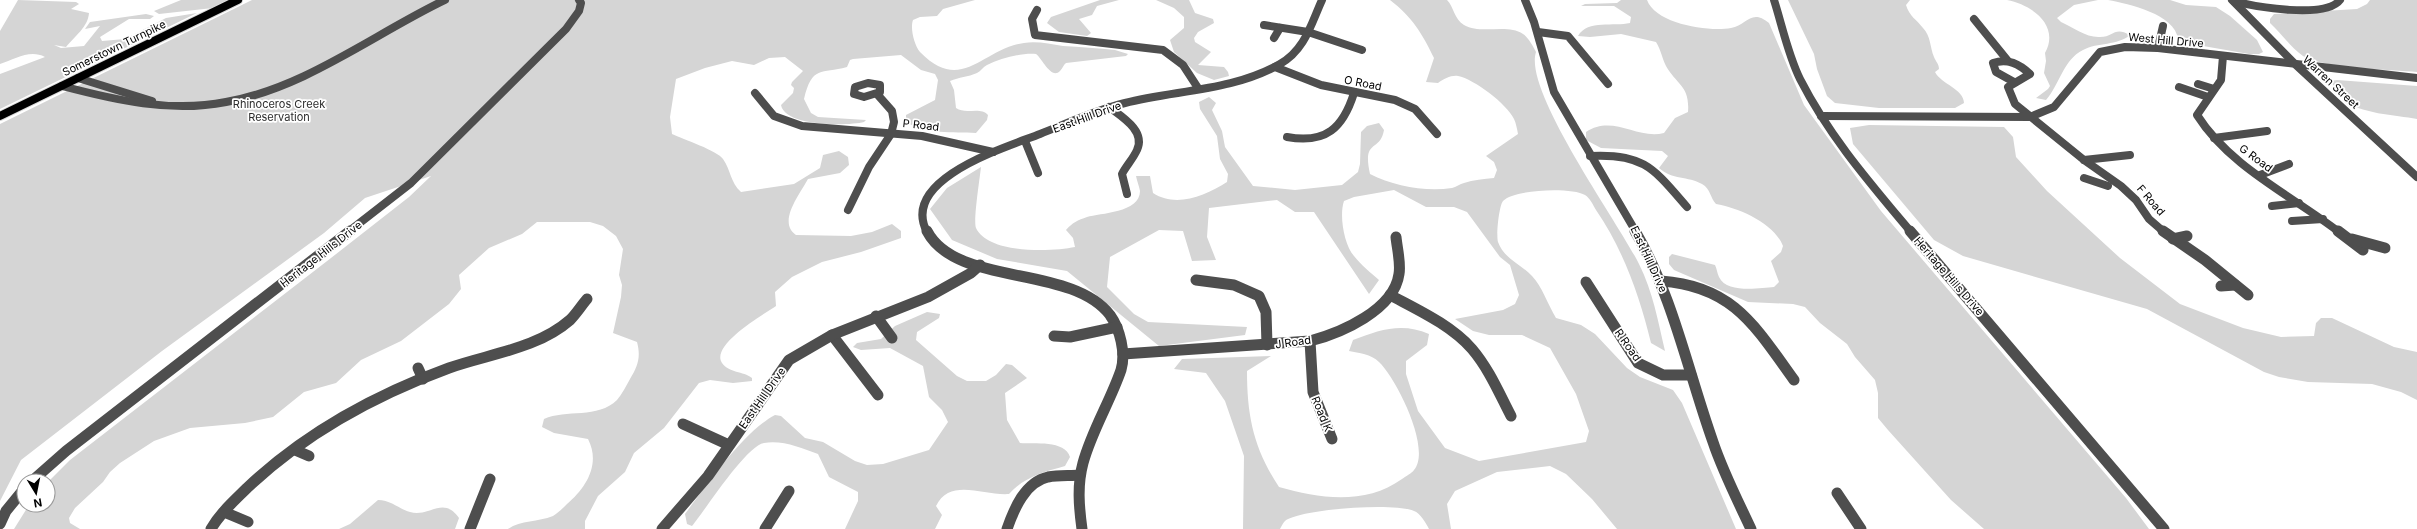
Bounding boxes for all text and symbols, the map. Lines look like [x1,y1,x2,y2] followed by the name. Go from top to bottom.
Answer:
[60,17,168,79] street label: Somerstown Turnpike
[2128,30,2204,50] street label: West Hill Drive
[2300,52,2362,112] street label: Warren Street
[1343,72,1383,94] street label: O Road
[233,97,325,124] park label: Rhinoceros Creek Reservation
[1051,98,1123,136] street label: East Hill Drive
[902,116,940,134] street label: P Road
[2237,141,2275,175] street label: G Road
[2134,182,2168,218] street label: F Road
[277,218,365,290] street label: Heritage Hills Drive
[1627,223,1671,295] street label: East Hill Drive
[1911,234,1987,318] street label: Heritage Hills Drive
[1612,326,1644,364] street label: R Road
[1274,333,1312,351] street label: J Road
[736,365,788,431] street label: East Hill Drive
[1309,394,1336,434] street label: Road K
[16,473,56,513] north arrow
[32,495,43,510] text: N

